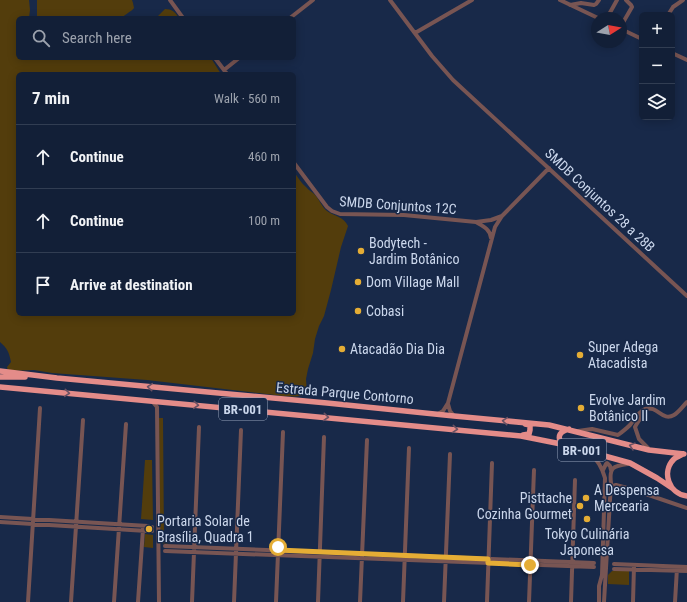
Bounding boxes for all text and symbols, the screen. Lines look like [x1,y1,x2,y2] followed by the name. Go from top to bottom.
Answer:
[591,12,627,48] north arrow
[639,12,675,120] map controls
[639,12,675,48] button: +
[16,16,296,60] search box
[30,27,52,49] icon: search
[62,29,132,47] text: Search here
[639,48,675,84] button: −
[639,84,675,120] button: layers
[32,88,70,108] text: 7 min
[214,91,280,106] text: Walk · 560 m
[542,145,658,255] street label: SMDB Conjuntos 28 a 28B
[32,146,54,168] icon: ahead
[70,148,124,166] text: Continue
[248,149,280,164] text: 460 m
[339,193,457,217] street label: SMDB Conjuntos 12C
[32,210,54,232] icon: ahead
[70,212,124,230] text: Continue
[248,213,280,228] text: 100 m
[369,235,460,267] place label: Bodytech - Jardim Botânico
[356,246,366,256] marker: Bodytech - Jardim Botânico
[32,274,54,296] icon: arrive
[366,274,459,290] place label: Dom Village Mall
[70,276,193,294] text: Arrive at destination
[353,277,363,287] marker: Dom Village Mall
[366,303,404,319] place label: Cobasi
[353,306,363,316] marker: Cobasi
[588,339,658,371] place label: Super Adega Atacadista
[350,341,445,357] place label: Atacadão Dia Dia
[337,344,347,354] marker: Atacadão Dia Dia
[575,350,585,360] marker: Super Adega Atacadista
[276,379,414,407] street label: Estrada Parque Contorno
[147,382,153,391] one-way arrow
[64,388,70,397] one-way arrow
[589,392,666,424] place label: Evolve Jardim Botânico II
[219,398,267,420] road number: BR-001
[193,400,199,409] one-way arrow
[576,403,586,413] marker: Evolve Jardim Botânico II
[323,412,329,421] one-way arrow
[502,416,508,425] one-way arrow
[452,425,458,434] one-way arrow
[558,439,606,461] road number: BR-001
[629,442,636,451] one-way arrow
[594,482,660,514] place label: A Despensa Mercearia
[477,490,572,522] place label: Pisttache Cozinha Gourmet
[581,493,591,503] marker: A Despensa Mercearia
[575,501,585,511] marker: Pisttache Cozinha Gourmet
[157,513,254,545] place label: Portaria Solar de Brasília, Quadra 1
[582,514,592,524] marker: Tokyo Culinária Japonesa
[144,524,154,534] marker: Portaria Solar de Brasília, Quadra 1
[545,526,629,558] place label: Tokyo Culinária Japonesa
[269,538,287,556] route start
[521,556,539,574] route end

